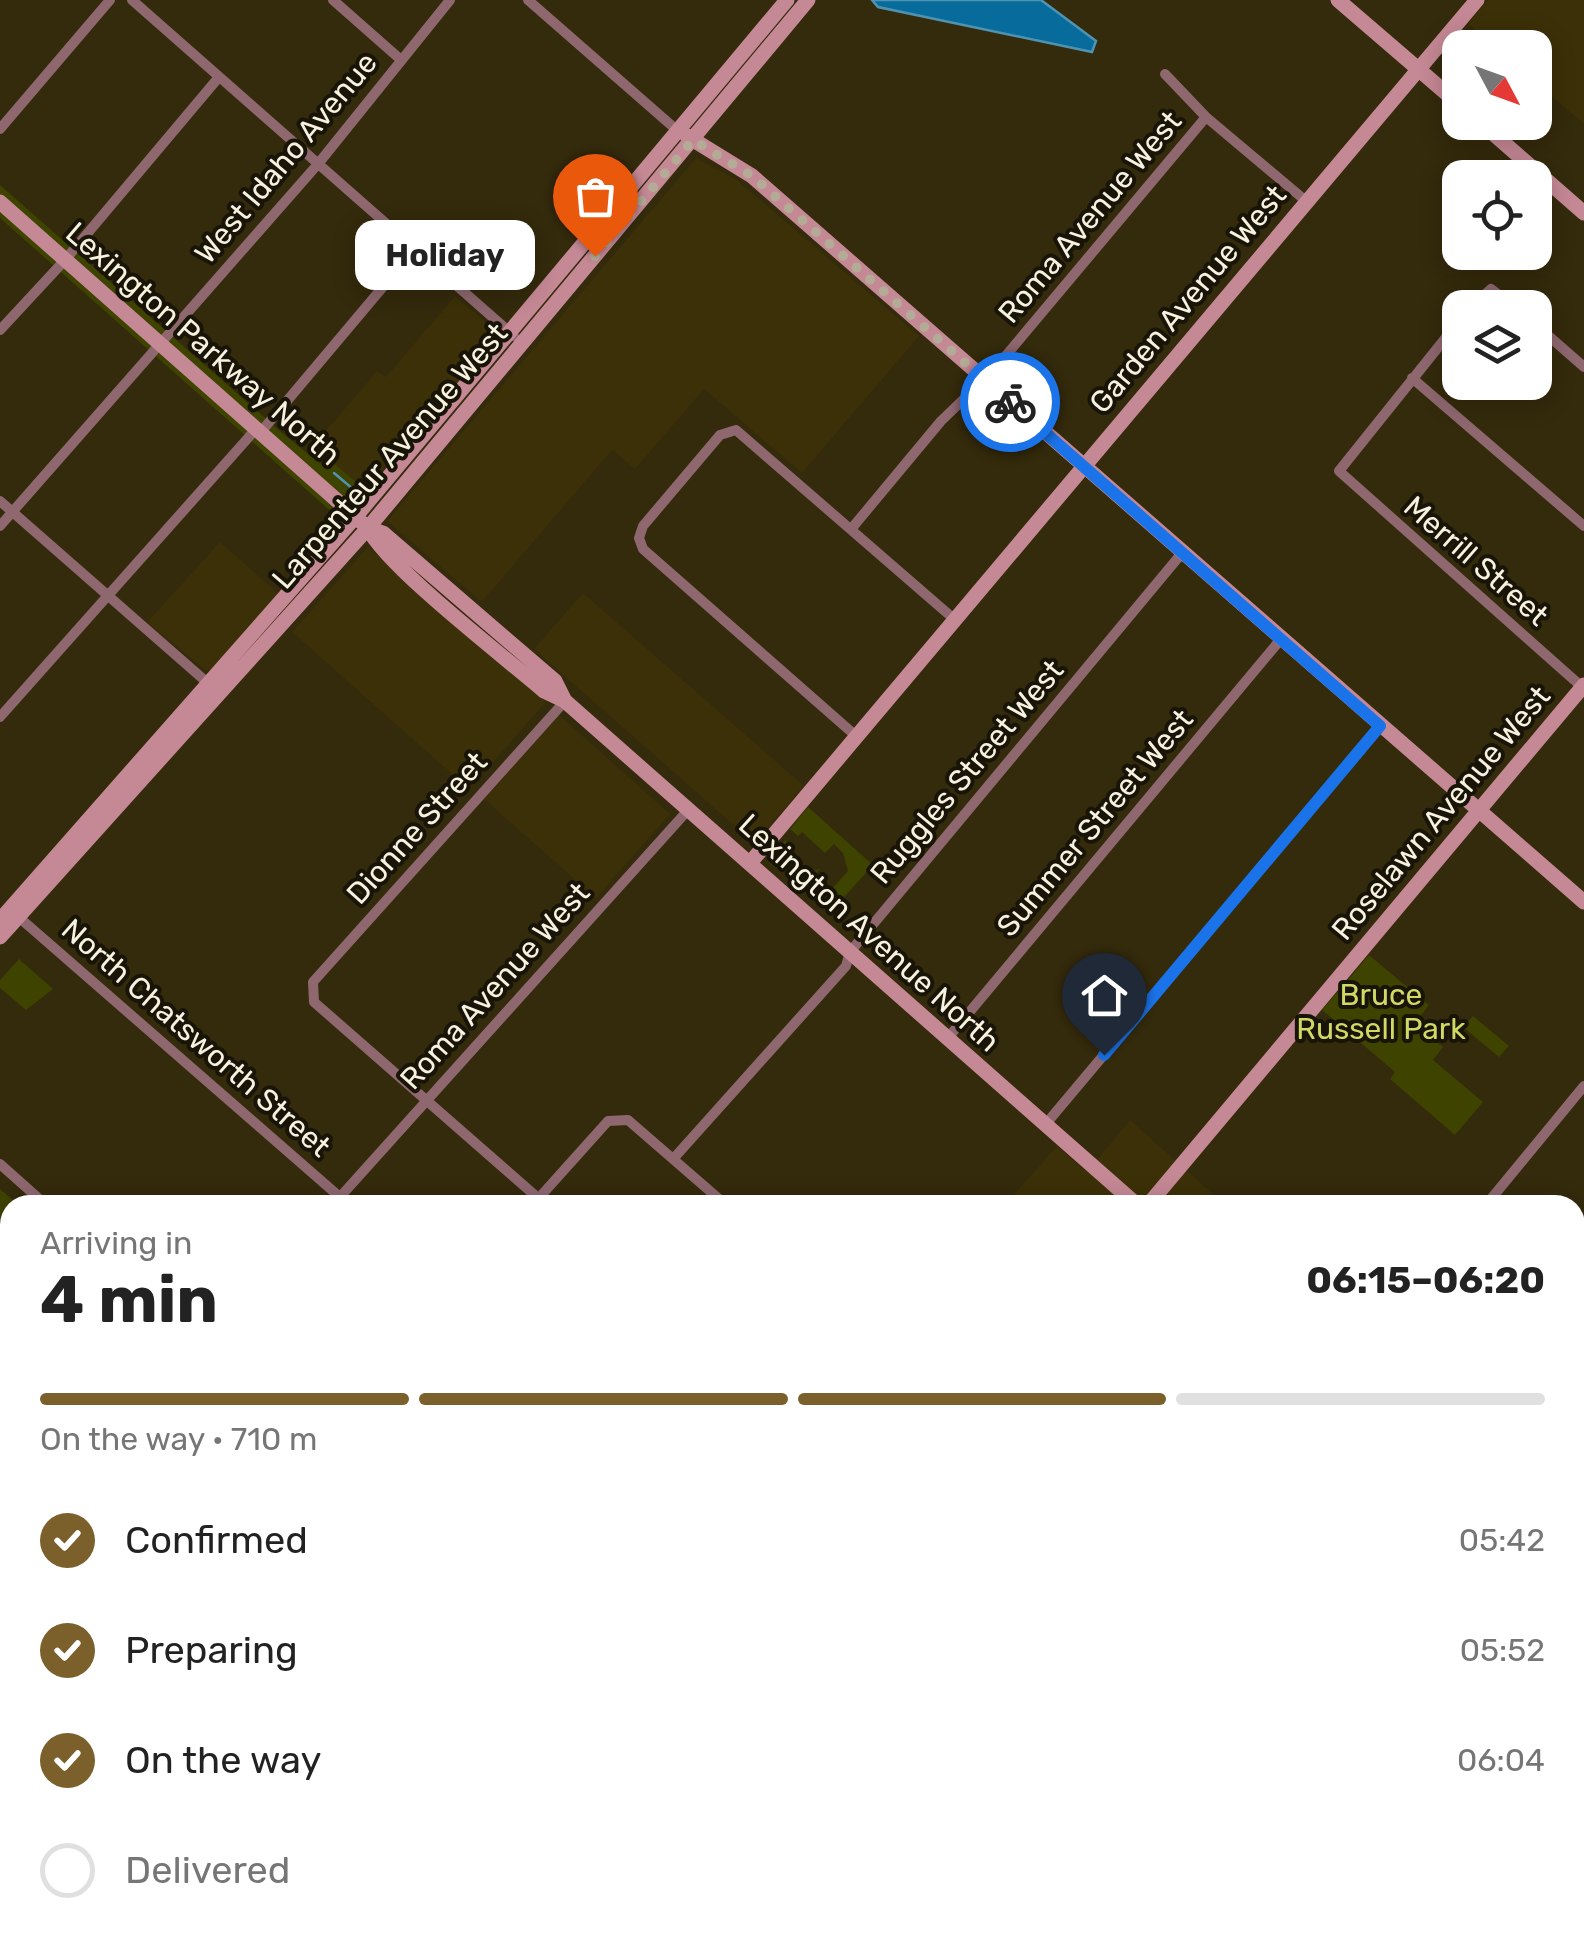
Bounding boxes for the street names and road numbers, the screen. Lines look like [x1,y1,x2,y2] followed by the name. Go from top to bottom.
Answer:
[187,45,385,271] street label: West Idaho Avenue
[991,103,1189,330] street label: Roma Avenue West
[1082,177,1294,420] street label: Garden Avenue West
[58,215,348,473] street label: Lexington Parkway North
[265,315,515,596] street label: Larpenteur Avenue West
[1397,489,1556,634] street label: Merrill Street
[863,653,1071,891] street label: Ruggles Street West
[1324,678,1558,947] street label: Roselawn Avenue West
[989,702,1201,944] street label: Summer Street West
[339,744,495,912] street label: Dionne Street
[731,806,1007,1060] street label: Lexington Avenue North
[393,875,597,1097] street label: Roma Avenue West
[54,911,338,1165] street label: North Chatsworth Street

